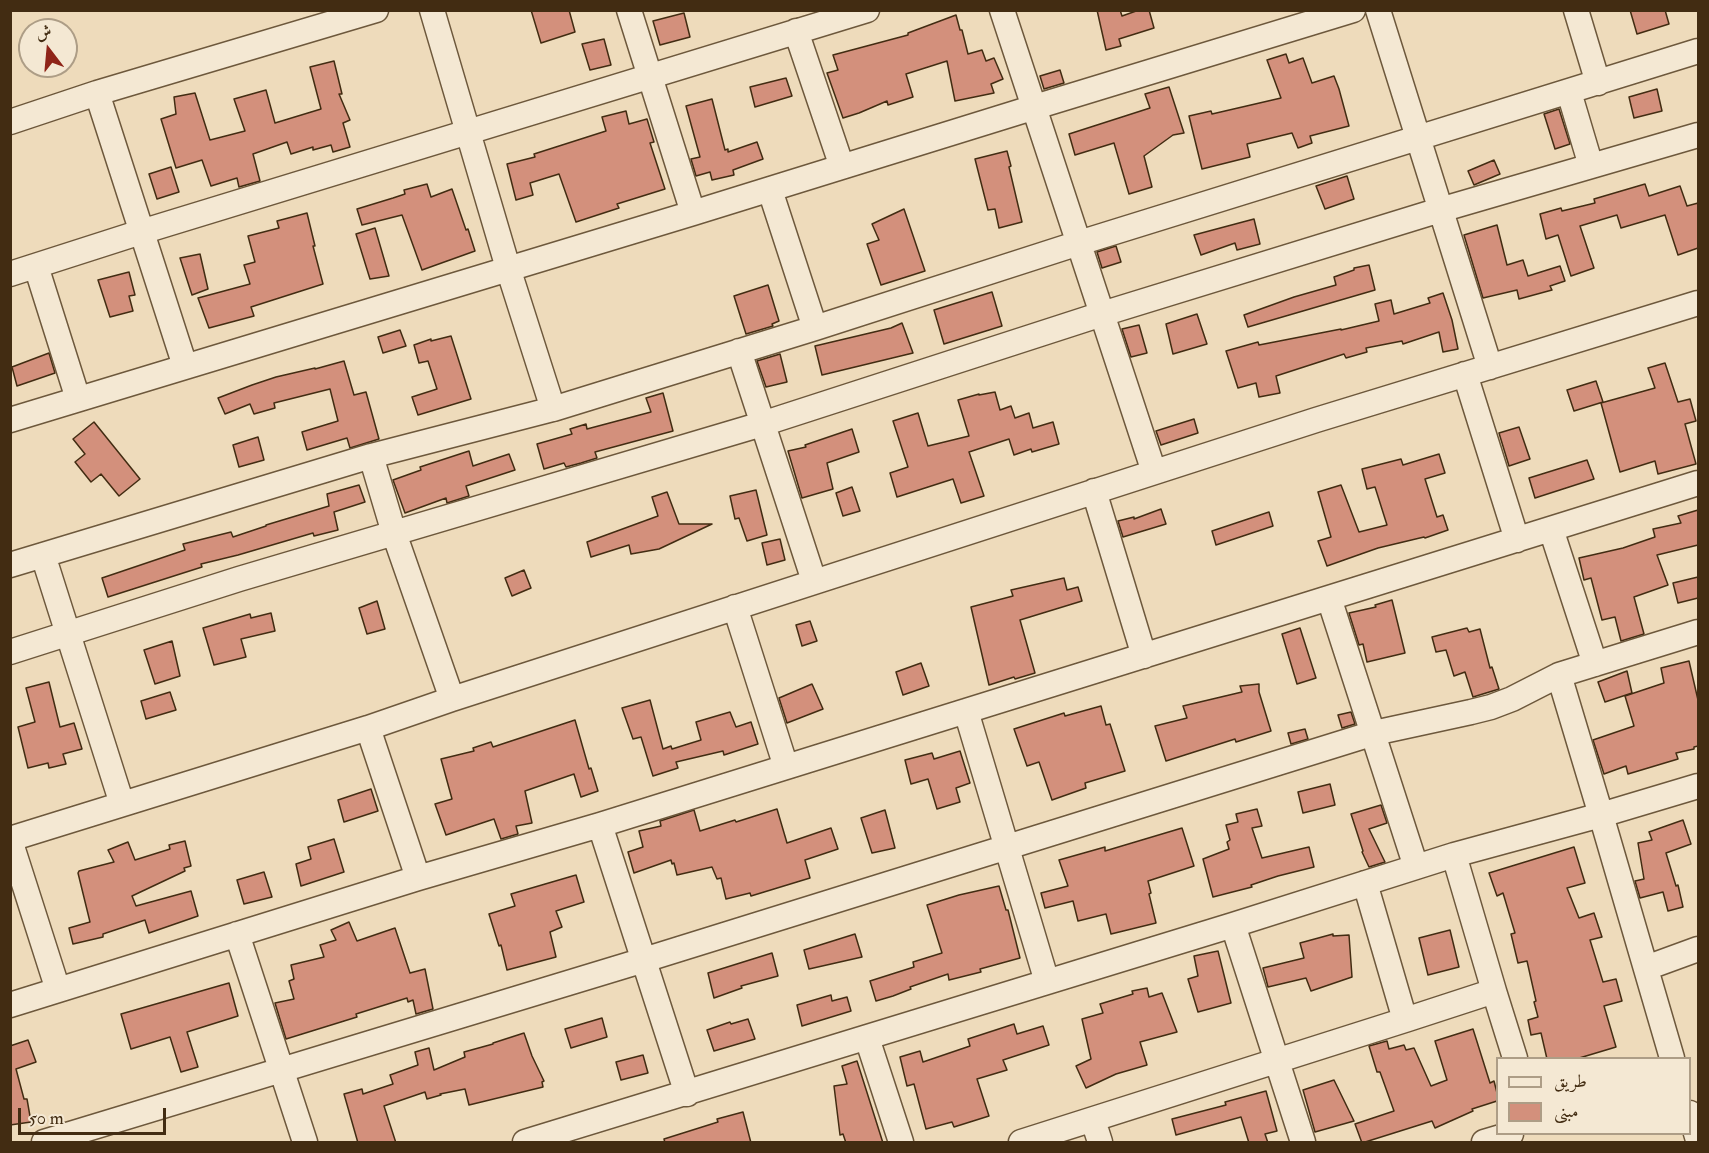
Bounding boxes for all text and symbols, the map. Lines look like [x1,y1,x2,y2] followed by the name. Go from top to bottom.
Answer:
[18,18,78,78] north arrow
[33,21,54,44] text: ش
[1496,1057,1691,1135] legend
[1554,1070,1587,1093] text: طريق
[21,1096,170,1134] scale bar
[1554,1100,1579,1123] text: مبنى
[29,1107,64,1130] text: 50 m

